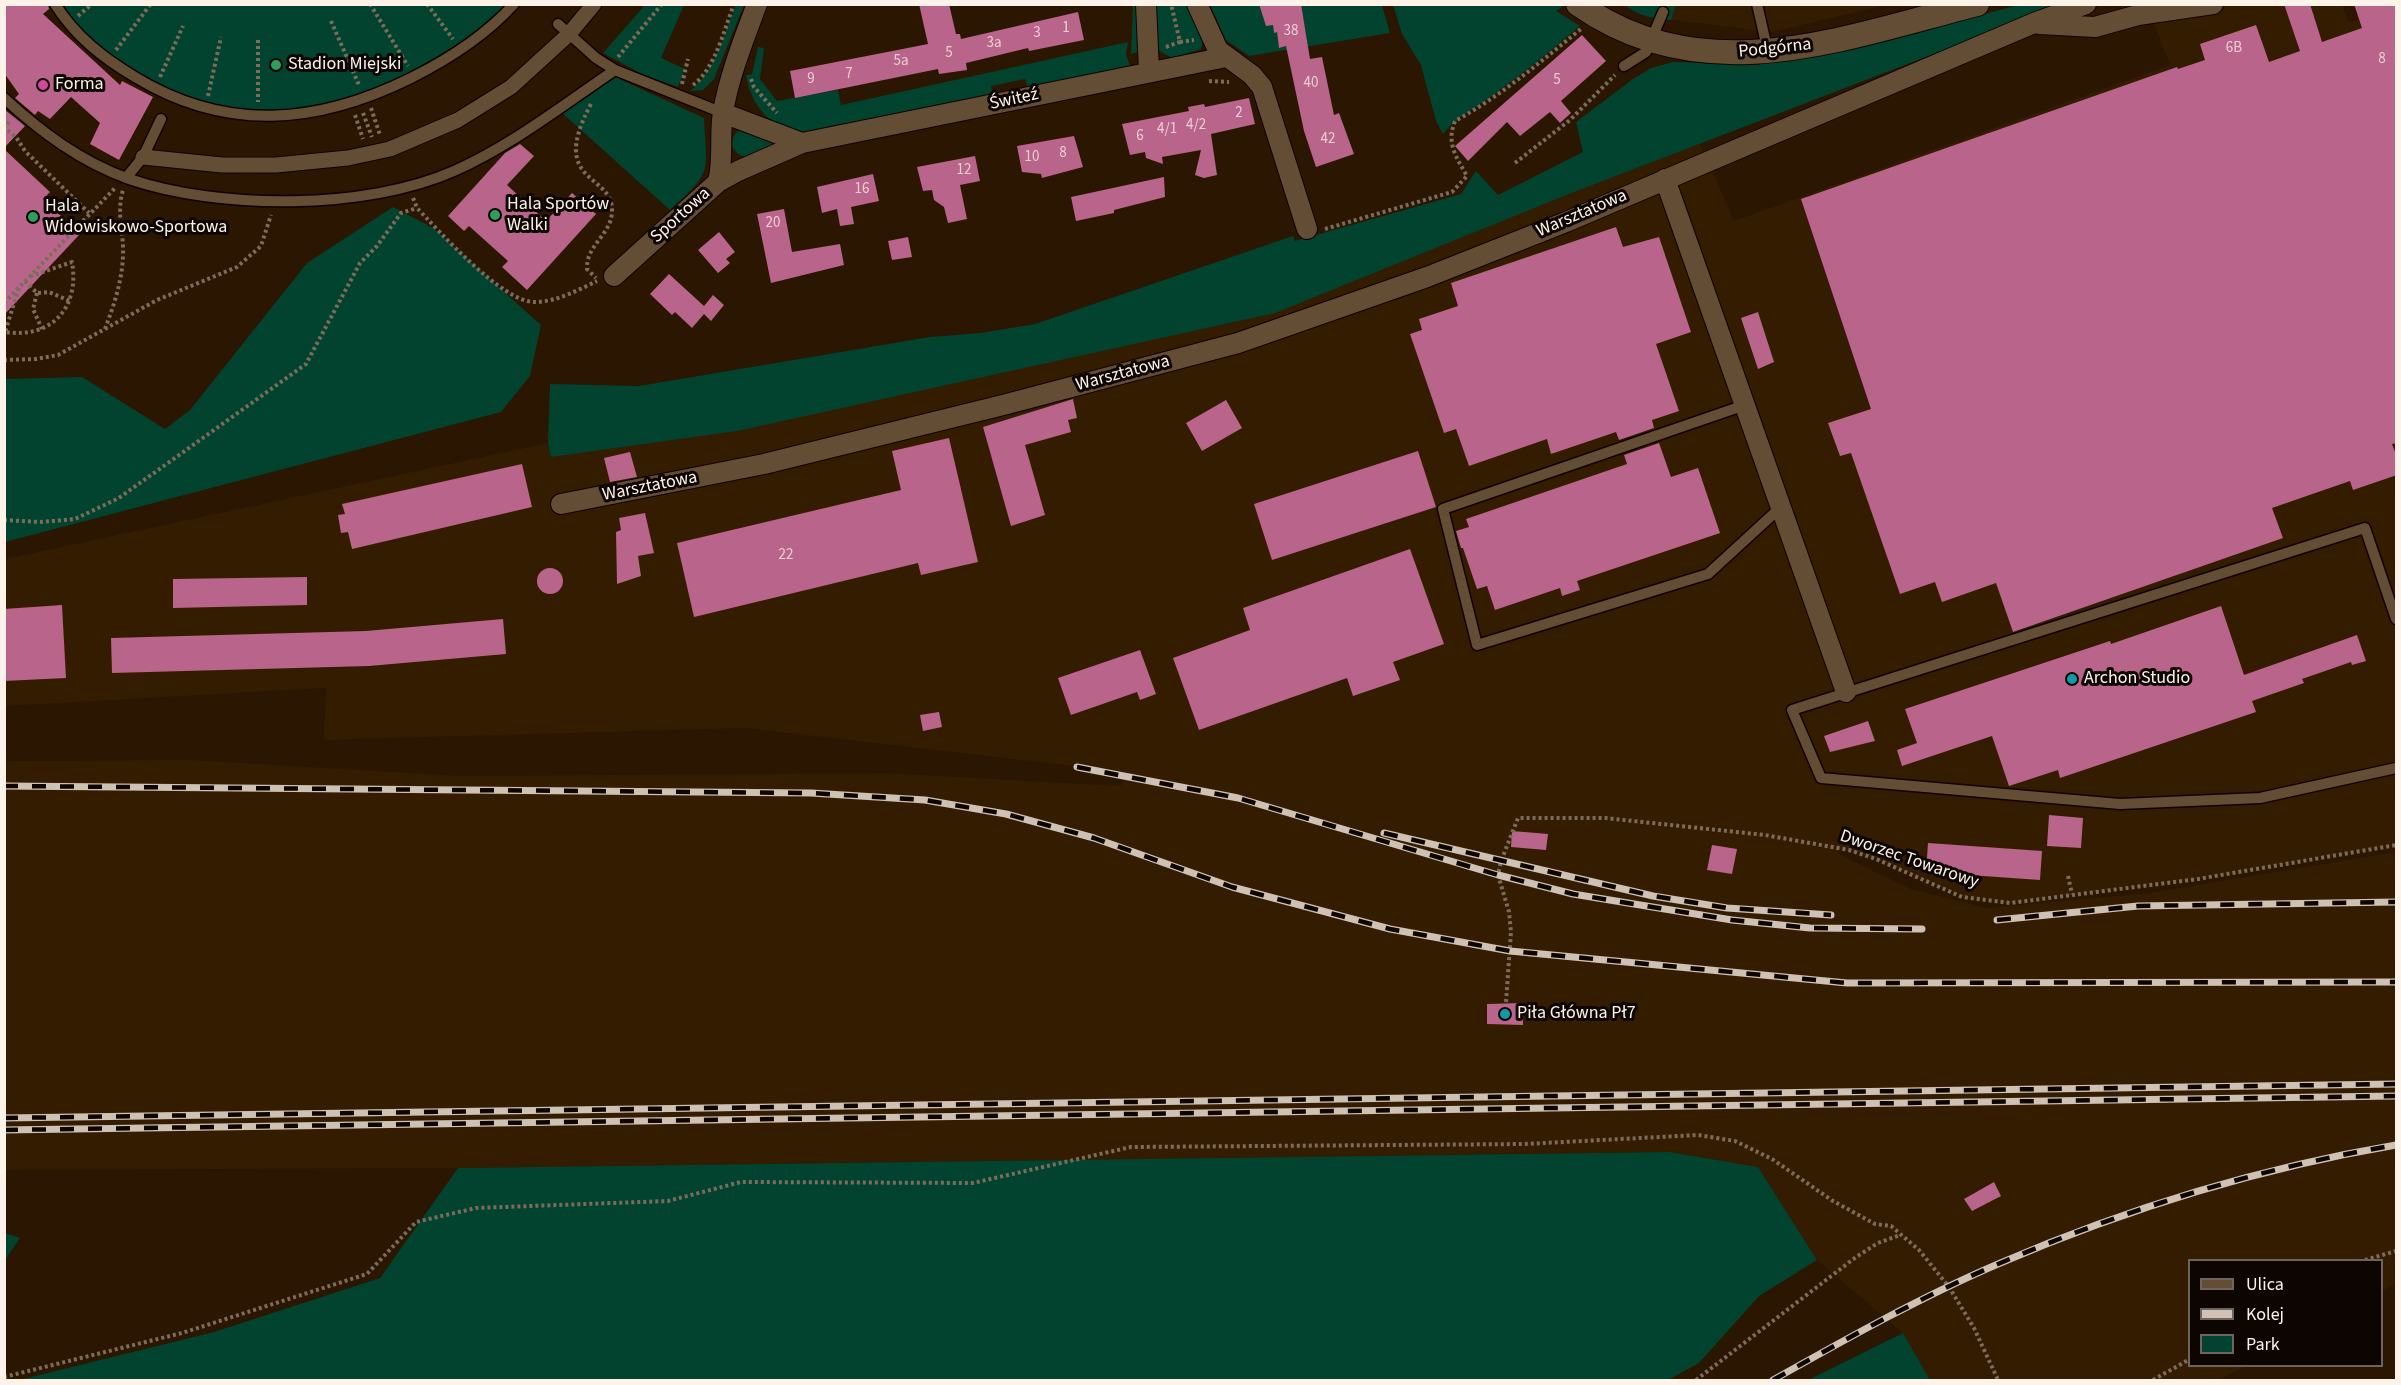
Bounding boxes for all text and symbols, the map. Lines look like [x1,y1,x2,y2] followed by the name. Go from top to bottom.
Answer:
[1062,20,1070,38] house number: 1
[1284,23,1298,41] house number: 38
[1033,25,1041,43] house number: 3
[1737,34,1813,64] street label: Podgórna
[986,35,1002,53] house number: 3a
[2226,40,2242,58] house number: 6B
[945,45,953,63] house number: 5
[2378,51,2386,69] house number: 8
[893,53,909,71] house number: 5a
[288,54,401,76] place label: Stadion Miejski
[269,58,283,72] marker: Stadion Miejski
[845,66,853,84] house number: 7
[807,71,815,89] house number: 9
[1553,72,1561,90] house number: 5
[55,74,104,96] place label: Forma
[1304,75,1318,93] house number: 40
[36,78,50,92] marker: Forma
[988,84,1040,116] street label: Świteź
[1235,105,1243,123] house number: 2
[1186,117,1206,135] house number: 4/2
[1157,121,1177,139] house number: 4/1
[1136,128,1144,146] house number: 6
[1321,131,1335,149] house number: 42
[1059,145,1067,163] house number: 8
[1025,149,1039,167] house number: 10
[957,162,971,180] house number: 12
[855,181,869,199] house number: 16
[647,184,715,248] street label: Sportowa
[1534,185,1630,243] street label: Warsztatowa
[507,194,609,236] place label: Hala Sportów Walki
[45,196,227,238] place label: Hala Widowiskowo-Sportowa
[488,208,502,222] marker: Hala Sportów Walki
[26,210,40,224] marker: Hala Widowiskowo-Sportowa
[766,215,780,233] house number: 20
[1074,351,1172,397] street label: Warsztatowa
[601,467,699,507] street label: Warsztatowa
[779,547,793,565] house number: 22
[2084,668,2190,690] place label: Archon Studio
[2065,672,2079,686] marker: Archon Studio
[1837,826,1981,894] street label: Dworzec Towarowy
[1517,1003,1636,1025] place label: Piła Główna Pł7
[1498,1007,1512,1021] marker: Piła Główna Pł7
[2188,1259,2383,1367] legend
[2246,1272,2284,1297] text: Ulica
[2246,1302,2284,1327] text: Kolej
[2246,1332,2280,1357] text: Park

